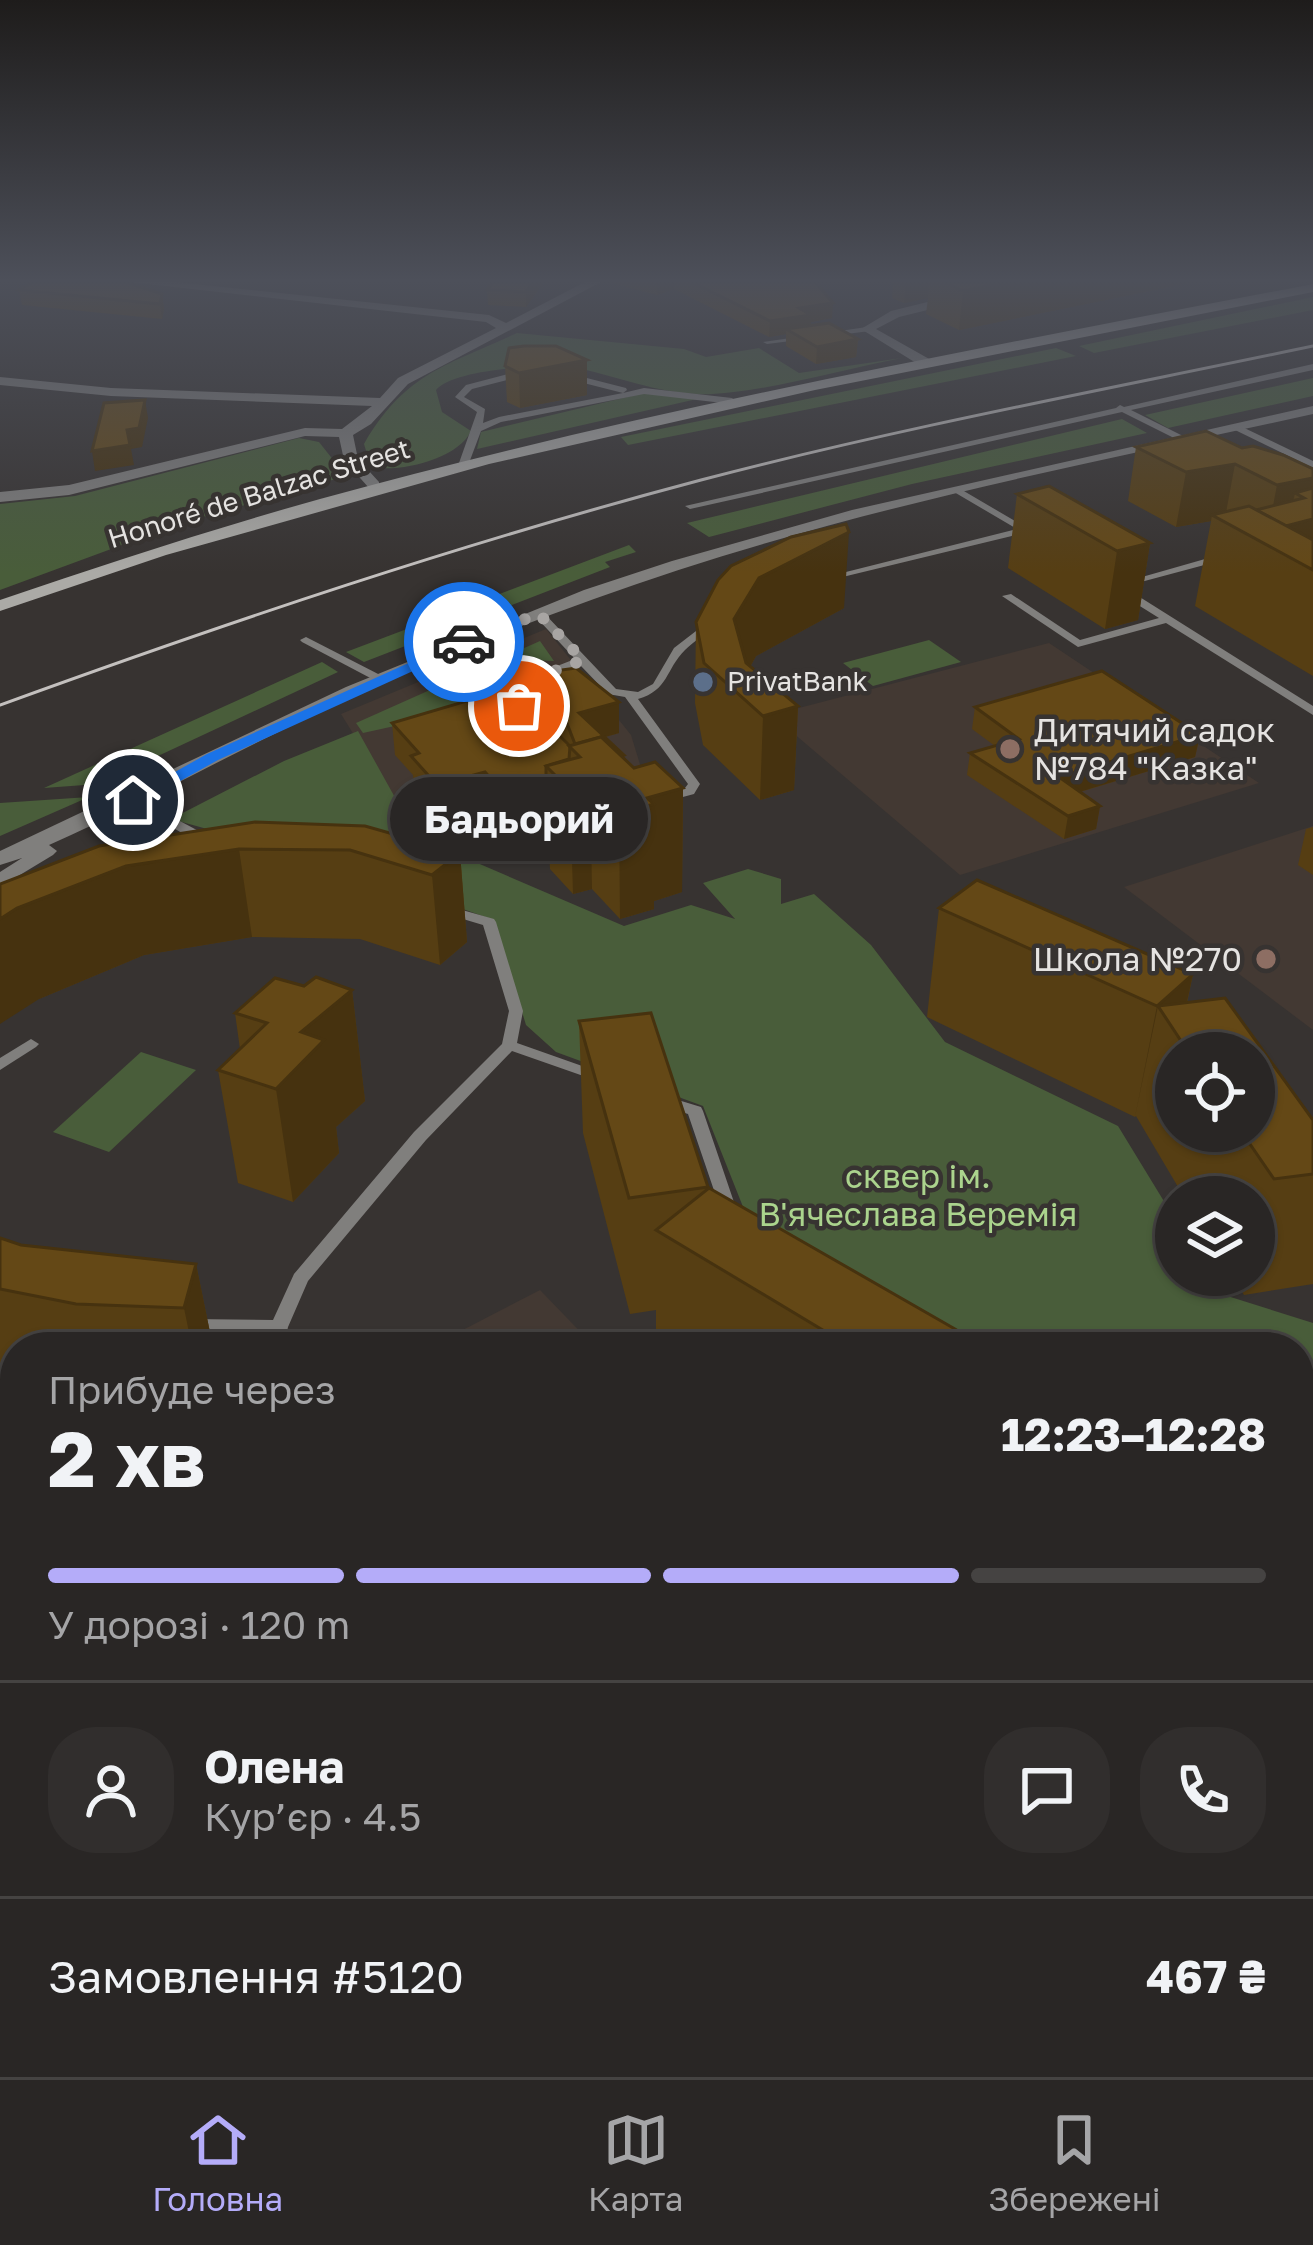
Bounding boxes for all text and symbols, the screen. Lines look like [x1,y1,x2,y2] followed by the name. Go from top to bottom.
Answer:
[104,432,413,554] street label: Honoré de Balzac Street
[404,582,524,702] courier
[431,609,497,675] icon: car
[468,655,570,757] pin
[727,665,868,697] place label: PrivatBank
[690,669,716,695] marker: PrivatBank
[486,673,552,739] icon: bag
[1034,710,1275,787] place label: Дитячий садок №784 "Казка"
[997,736,1023,762] marker: Дитячий садок №784 "Казка"
[82,749,184,851] pin
[100,767,166,833] icon: home
[390,778,648,862] callout: Бадьорий
[424,795,614,842] text: Бадьорий
[1033,939,1242,978] place label: Школа №270
[1253,946,1279,972] marker: Школа №270
[1155,1032,1275,1296] map controls
[1155,1032,1275,1152] button: locate
[759,1156,1077,1233] park label: сквер ім. В'ячеслава Веремія
[1155,1176,1275,1296] button: layers
[48,1366,335,1413] text: Прибуде через
[1001,1407,1266,1461] text: 12:23–12:28
[48,1411,206,1504] text: 2 хв
[48,1601,350,1648] text: У дорозі · 120 m
[48,1727,174,1853] button: person
[984,1727,1110,1853] button: chat
[1140,1727,1266,1853] button: phone
[204,1739,344,1793] text: Олена
[204,1793,421,1840] text: Кур’єр · 4.5
[48,1949,464,2003] text: Замовлення #5120
[1146,1949,1266,2003] text: 467 ₴
[152,2107,283,2218] tab: Головна
[588,2107,683,2218] tab: Карта
[988,2107,1161,2218] tab: Збережені

